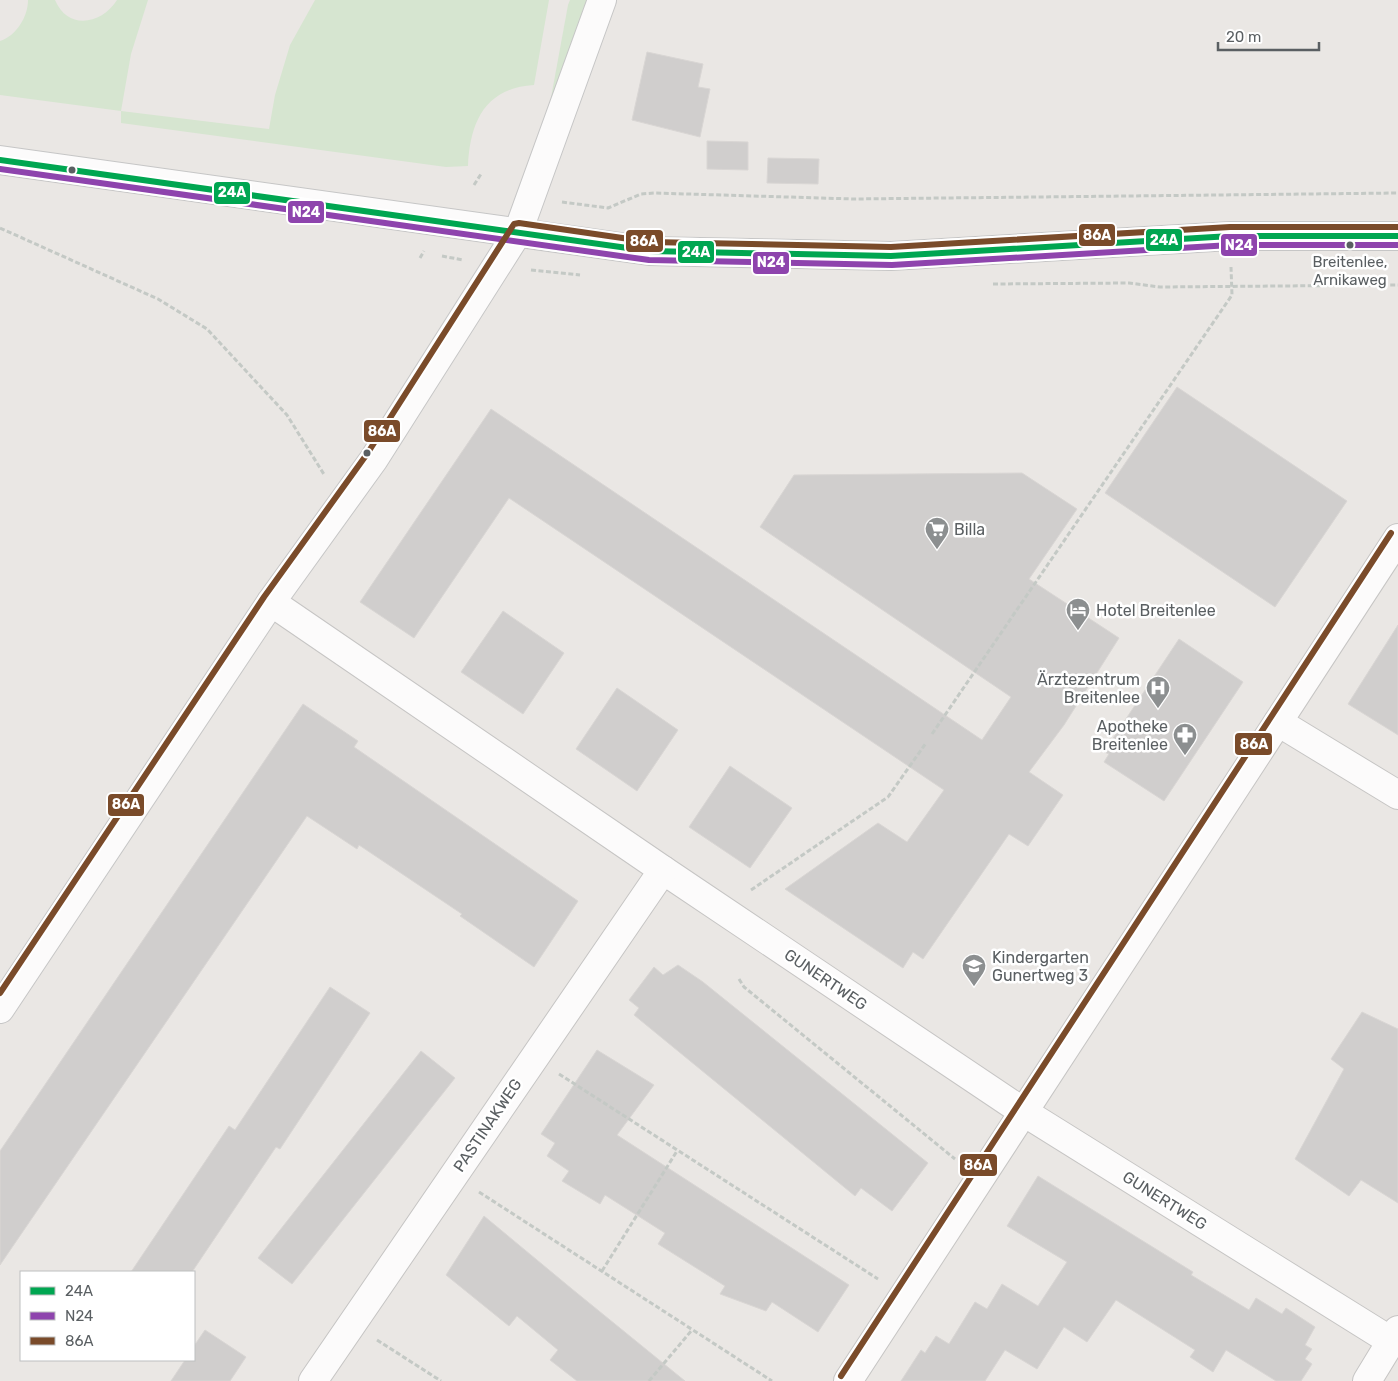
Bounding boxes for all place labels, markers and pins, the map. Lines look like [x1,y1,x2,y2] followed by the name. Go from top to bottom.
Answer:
[67,165,77,175] unlabelled marker
[1345,240,1355,250] marker: Breitenlee, Arnikaweg
[1312,253,1388,289] place label: Breitenlee, Arnikaweg
[362,448,372,458] unlabelled marker
[924,516,950,550] supermarket icon: Billa
[954,520,985,539] place label: Billa
[1065,597,1091,631] hotel icon: Hotel Breitenlee
[1096,601,1216,620] place label: Hotel Breitenlee
[1037,670,1140,707] place label: Ärztezentrum Breitenlee
[1145,675,1171,709] hospital icon: Ärztezentrum Breitenlee
[1092,717,1168,754] place label: Apotheke Breitenlee
[1172,722,1198,756] pharmacy icon: Apotheke Breitenlee
[992,948,1089,985] place label: Kindergarten Gunertweg 3
[961,953,987,987] school or university icon: Kindergarten Gunertweg 3

